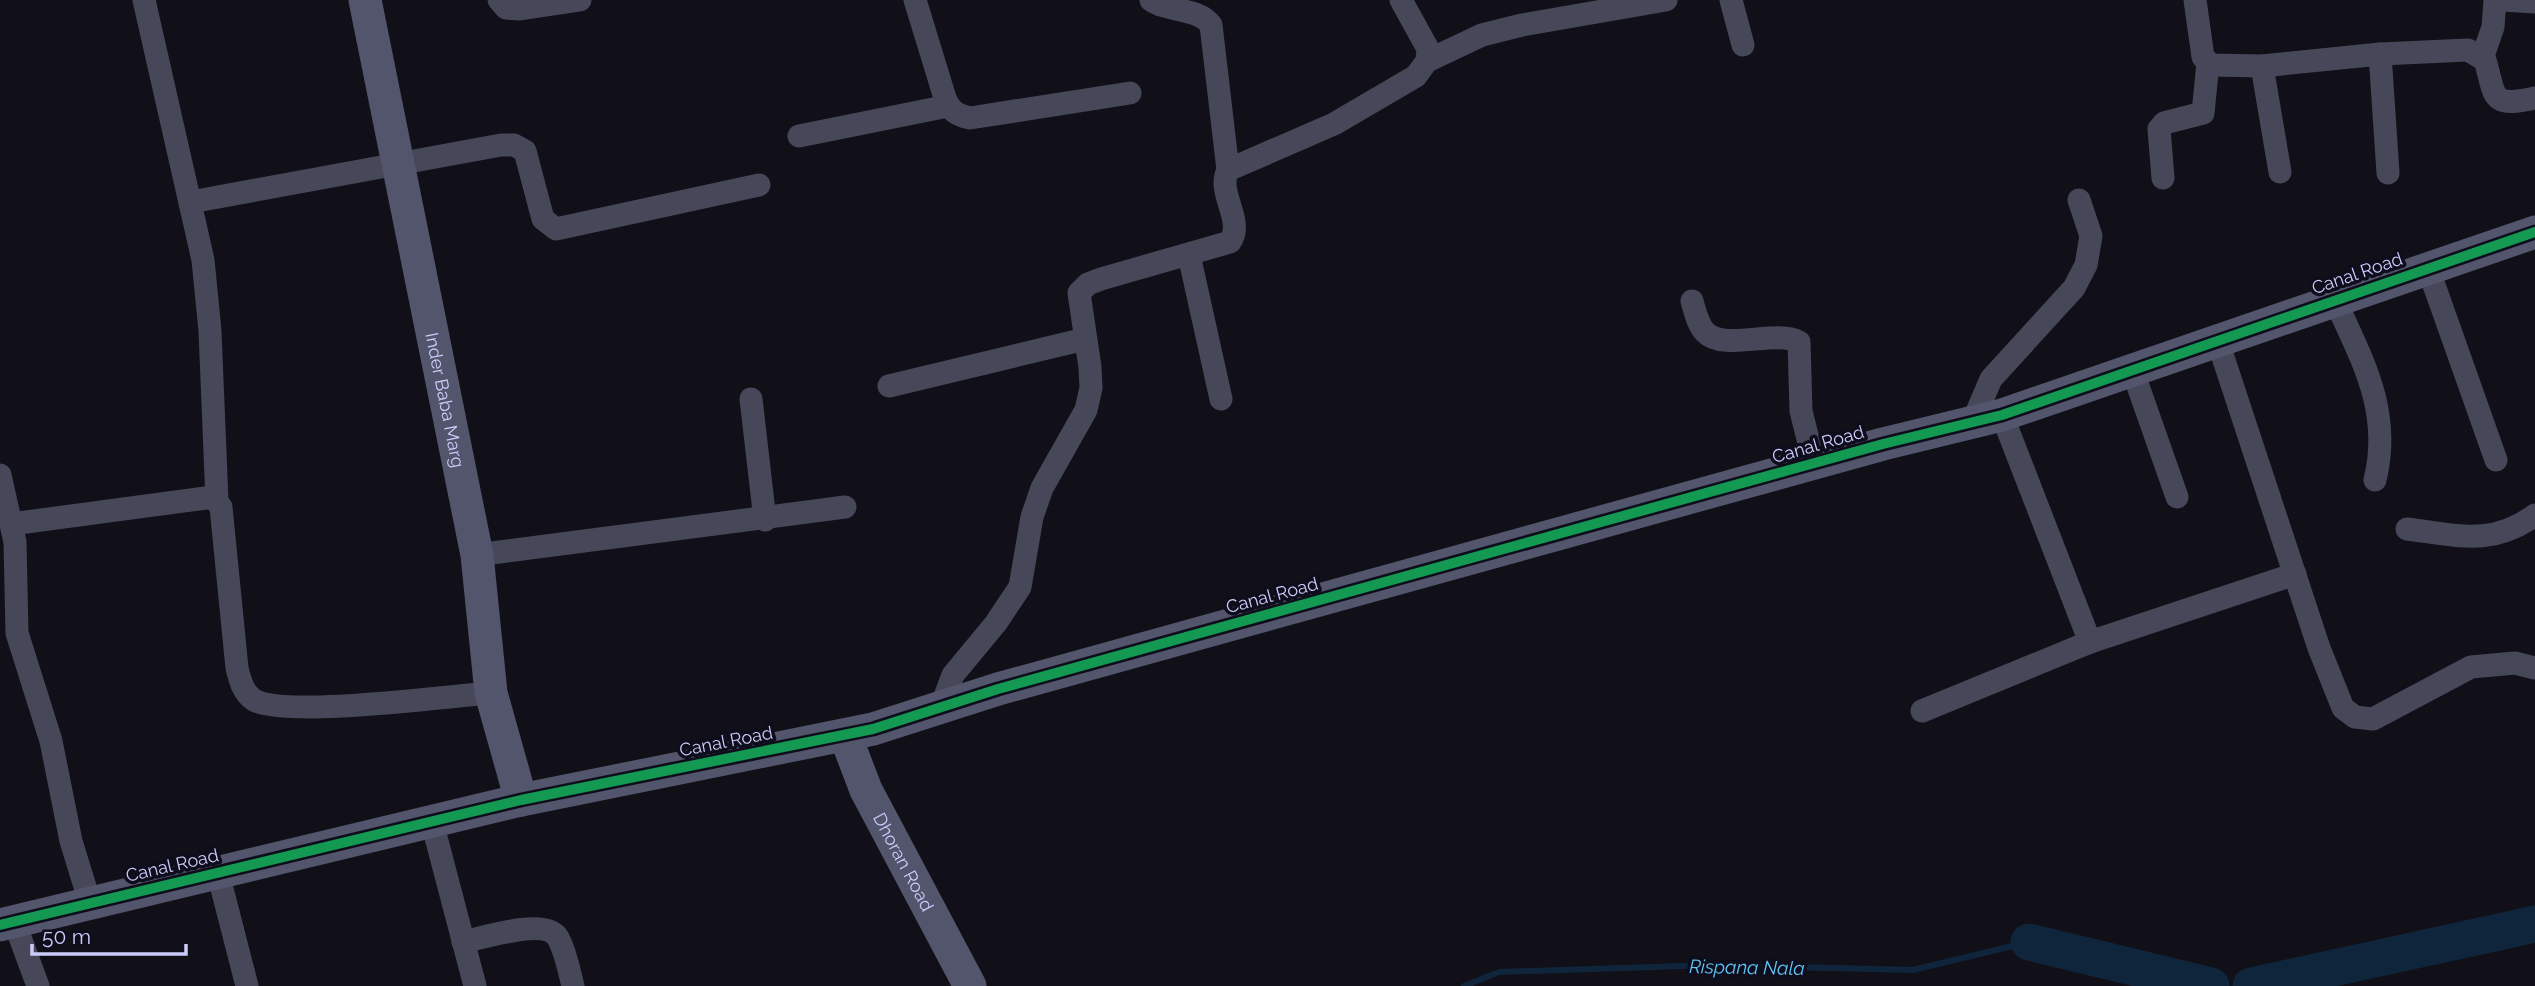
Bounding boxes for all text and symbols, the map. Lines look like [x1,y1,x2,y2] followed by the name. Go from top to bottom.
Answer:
[2309,248,2405,298] street label: Canal Road
[422,331,470,469] street label: Inder Baba Marg
[1770,421,1866,467] street label: Canal Road
[1224,573,1320,617] street label: Canal Road
[678,722,774,760] street label: Canal Road
[869,809,939,914] street label: Dhoran Road
[124,844,220,886] street label: Canal Road
[32,912,186,956] scale bar
[42,924,91,949] text: 50 m
[1689,955,1805,979] water label: Rispana Nala

